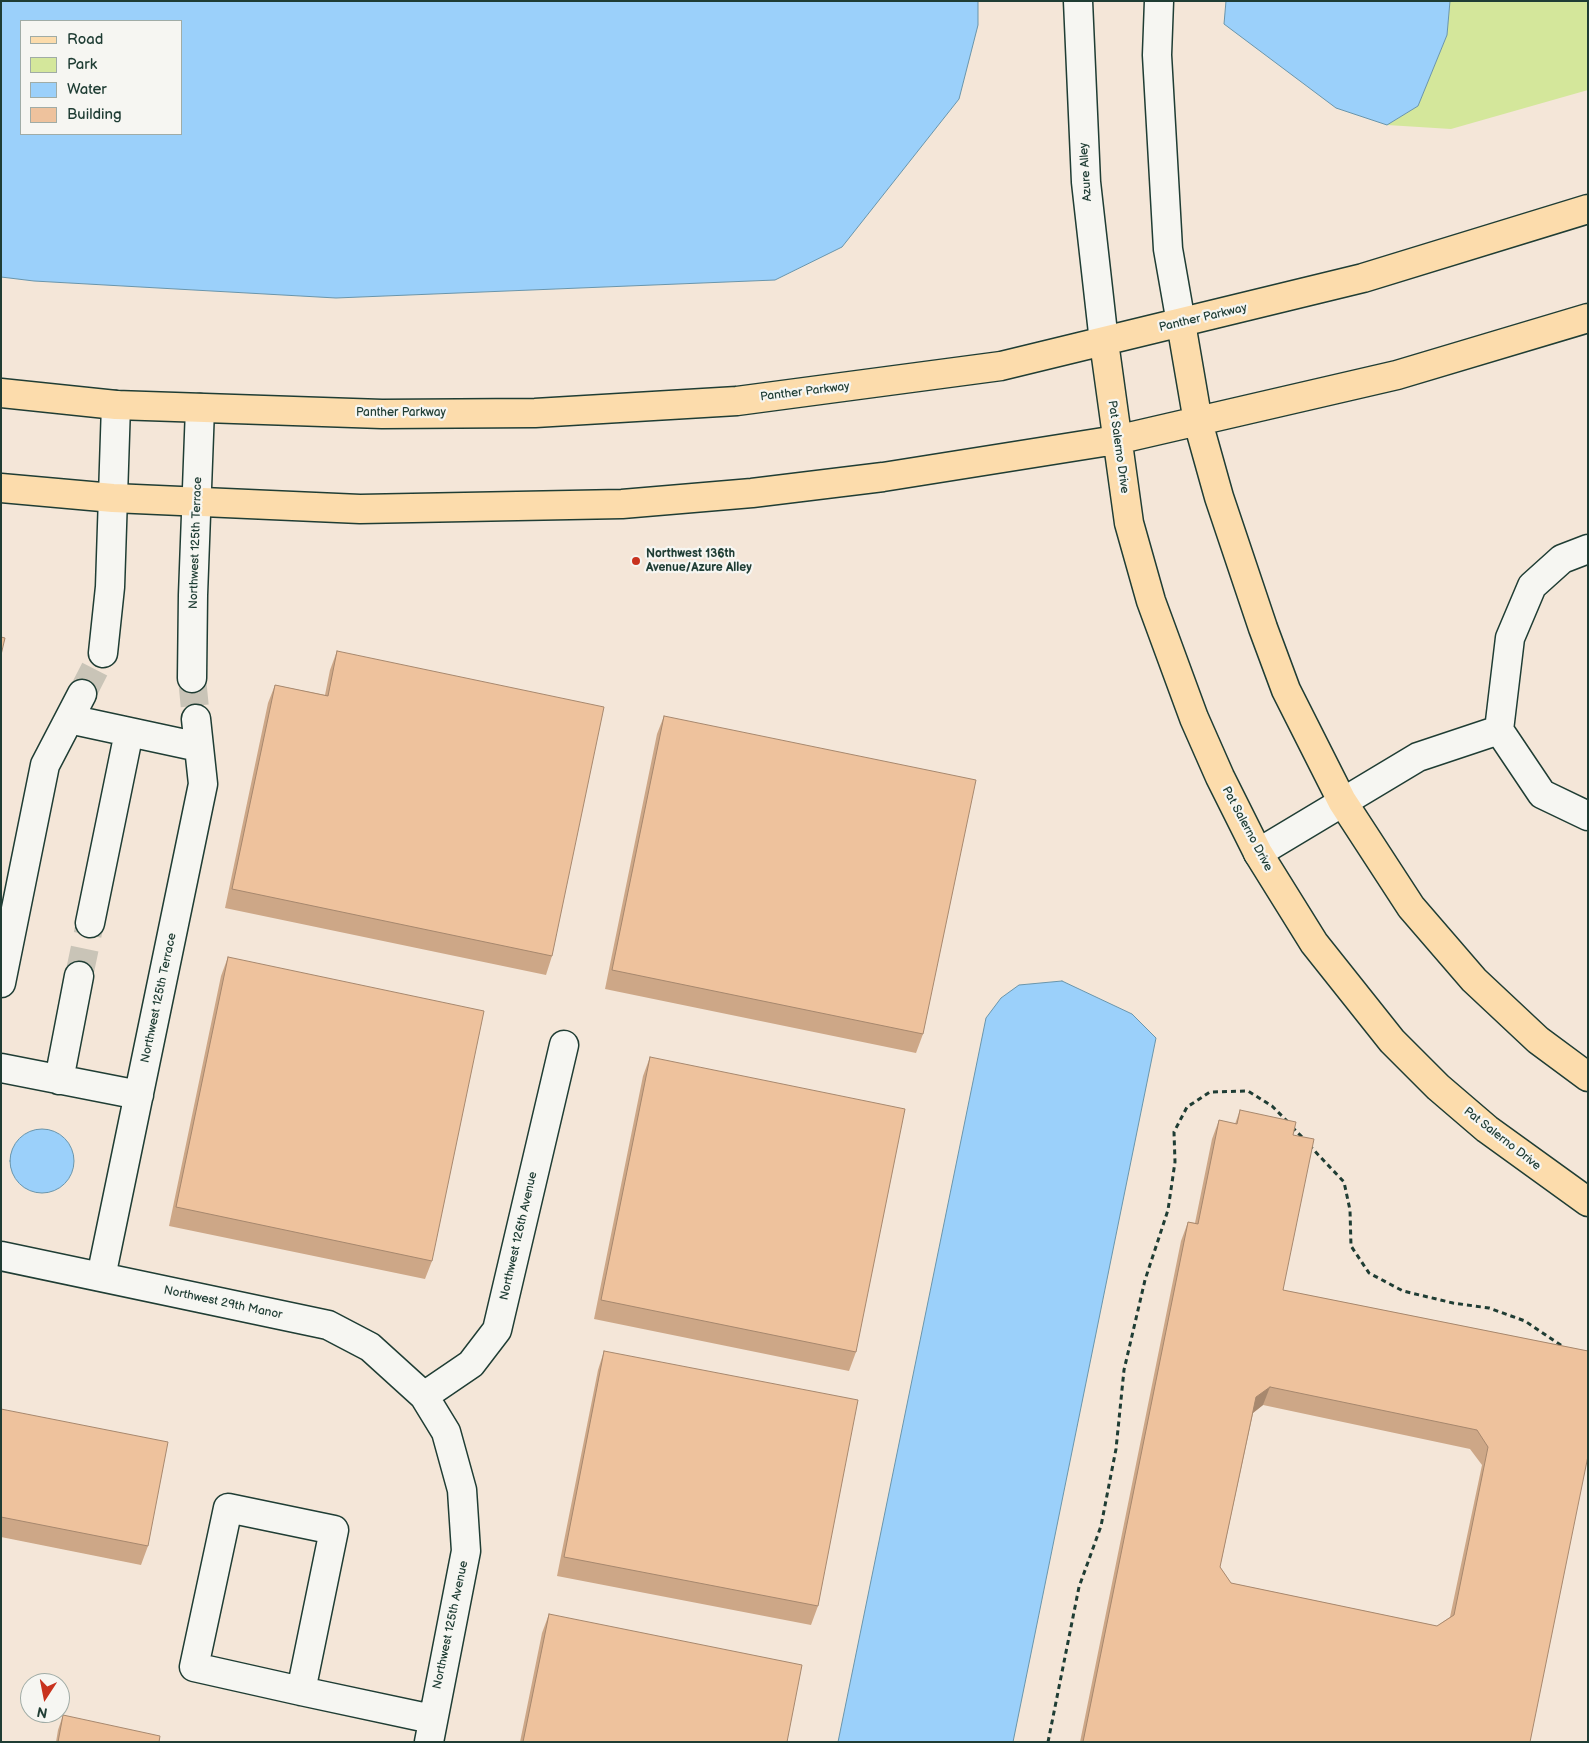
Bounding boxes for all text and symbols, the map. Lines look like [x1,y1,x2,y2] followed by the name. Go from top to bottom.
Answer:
[20,20,182,135] legend
[67,30,103,49] text: Road
[67,55,97,74] text: Park
[67,80,107,99] text: Water
[67,105,122,124] text: Building
[1077,142,1095,202] street label: Azure Alley
[1158,301,1248,335] street label: Panther Parkway
[760,379,850,405] street label: Panther Parkway
[1104,399,1132,495] street label: Pat Salerno Drive
[356,406,446,420] street label: Panther Parkway
[186,477,206,609] street label: Northwest 125th Terrace
[646,547,752,575] place label: Northwest 136th Avenue/Azure Alley
[630,555,642,567] marker: Northwest 136th Avenue/Azure Alley
[1219,784,1275,874] street label: Pat Salerno Drive
[138,932,180,1064] street label: Northwest 125th Terrace
[1461,1104,1543,1174] street label: Pat Salerno Drive
[497,1170,541,1302] street label: Northwest 126th Avenue
[162,1283,284,1323] street label: Northwest 29th Manor
[430,1559,472,1691] street label: Northwest 125th Avenue
[20,1673,70,1723] north arrow
[35,1703,49,1722] text: N

